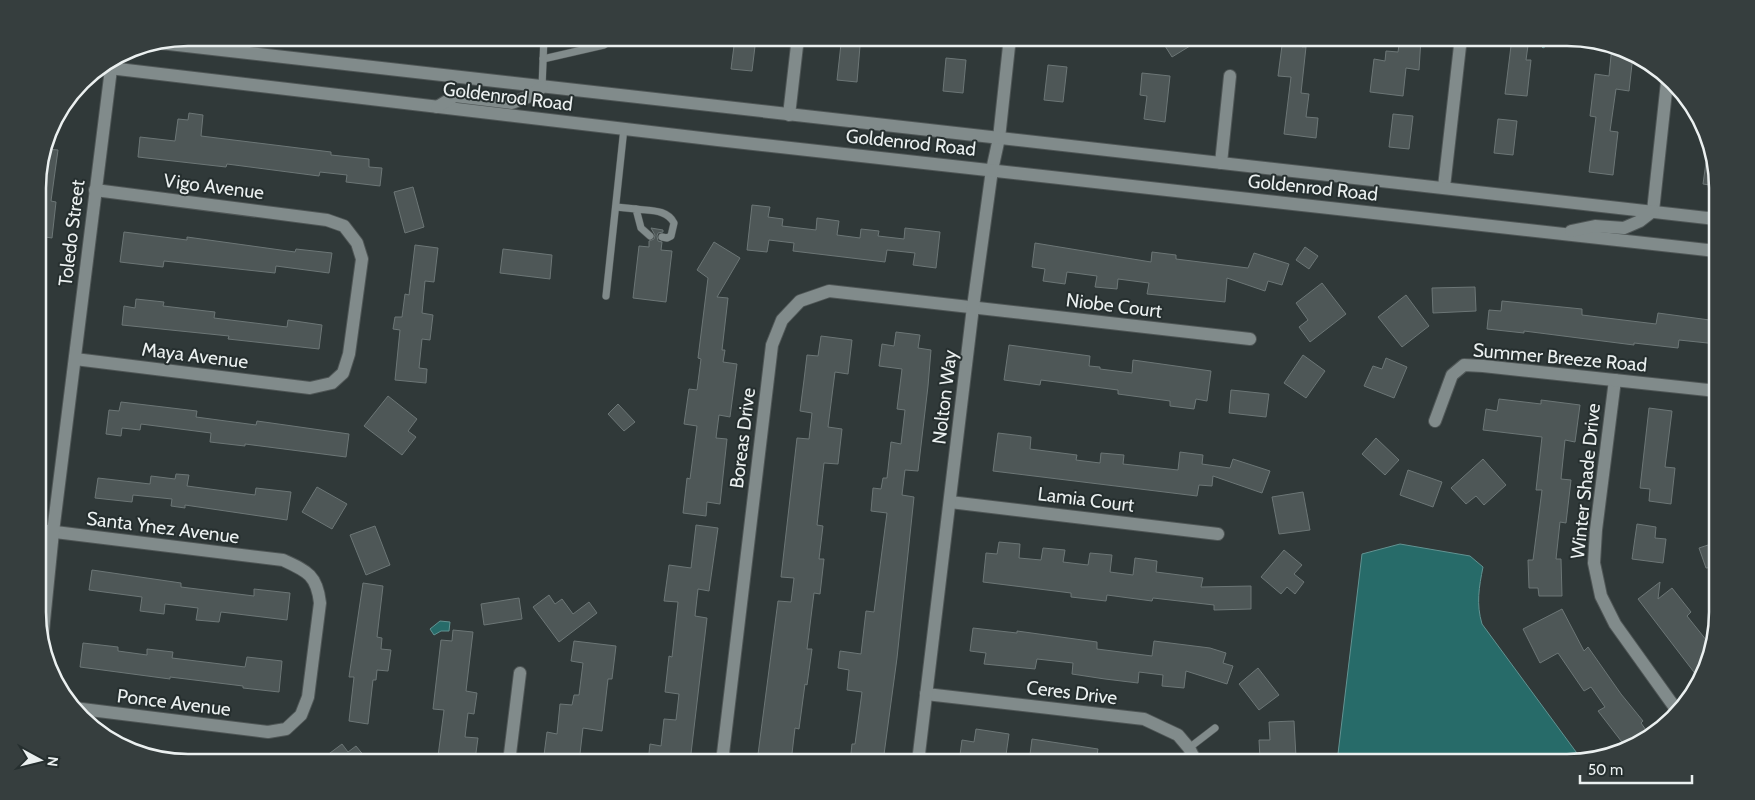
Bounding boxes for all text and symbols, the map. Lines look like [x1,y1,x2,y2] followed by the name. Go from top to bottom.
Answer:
[442,77,574,116] street label: Goldenrod Road
[845,124,977,161] street label: Goldenrod Road
[162,169,266,204] street label: Vigo Avenue
[1247,169,1379,206] street label: Goldenrod Road
[54,178,90,288] street label: Toledo Street
[1065,288,1164,323] street label: Niobe Court
[140,338,250,373] street label: Maya Avenue
[1472,338,1648,377] street label: Summer Breeze Road
[927,348,962,446] street label: Nolton Way
[725,386,760,490] street label: Boreas Drive
[1566,402,1605,560] street label: Winter Shade Drive
[1036,482,1136,517] street label: Lamia Court
[85,507,241,548] street label: Santa Ynez Avenue
[1025,676,1119,710] street label: Ceres Drive
[116,684,232,721] street label: Ponce Avenue
[15,735,65,785] north arrow
[1580,752,1692,784] scale bar
[43,756,62,768] text: N
[1588,761,1623,779] text: 50 m

